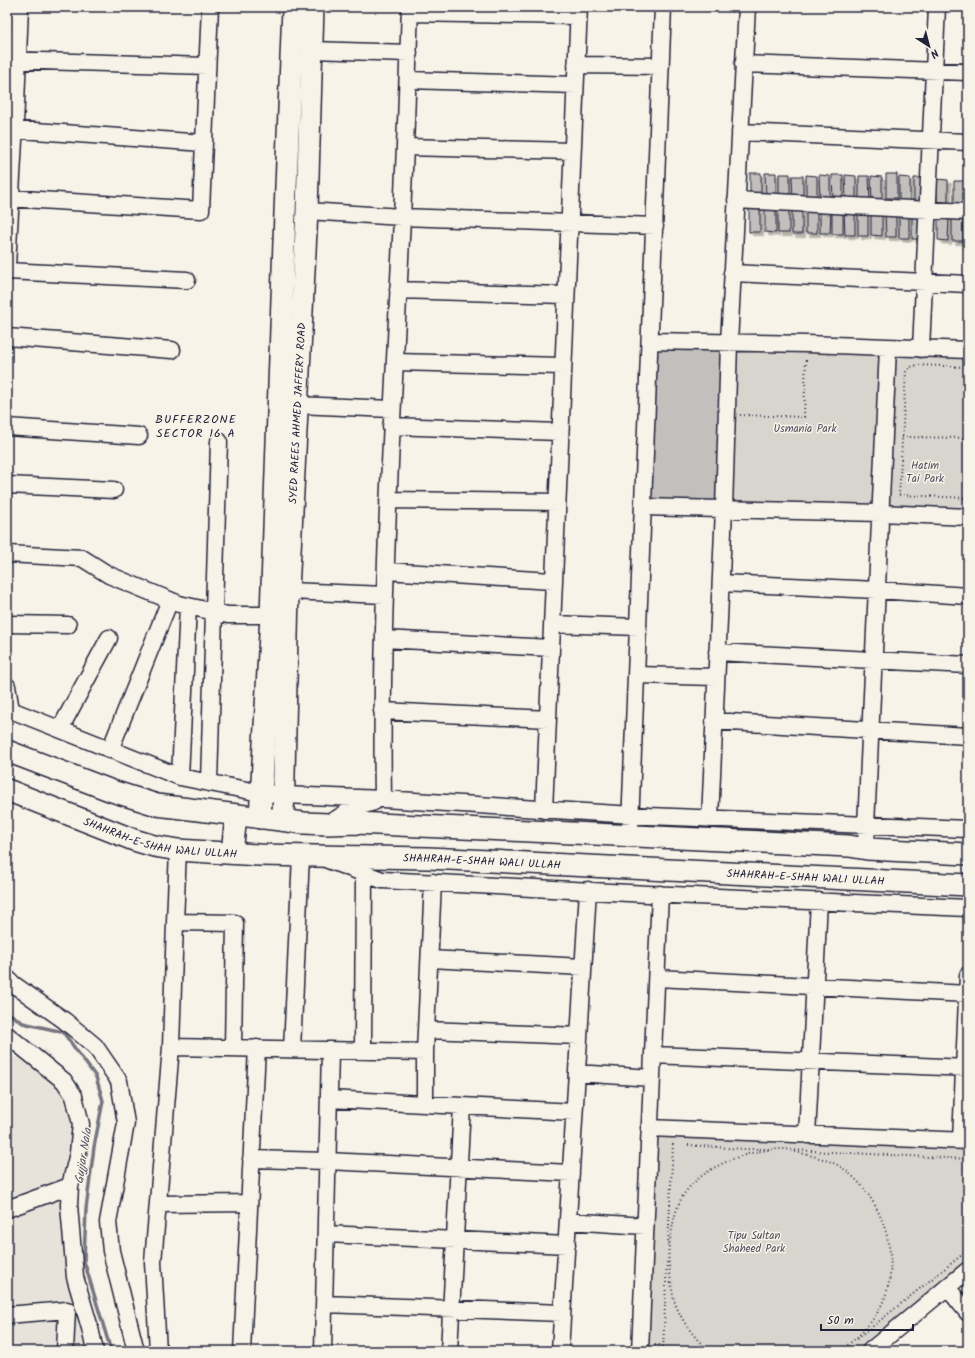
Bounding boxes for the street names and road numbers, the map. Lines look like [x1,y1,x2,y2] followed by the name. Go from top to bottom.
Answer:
[284,322,311,504] street label: SYED RAEES AHMED JAFFERY ROAD
[81,813,238,864] street label: SHAHRAH-E-SHAH WALI ULLAH
[403,850,561,875] street label: SHAHRAH-E-SHAH WALI ULLAH
[726,865,885,891] street label: SHAHRAH-E-SHAH WALI ULLAH

